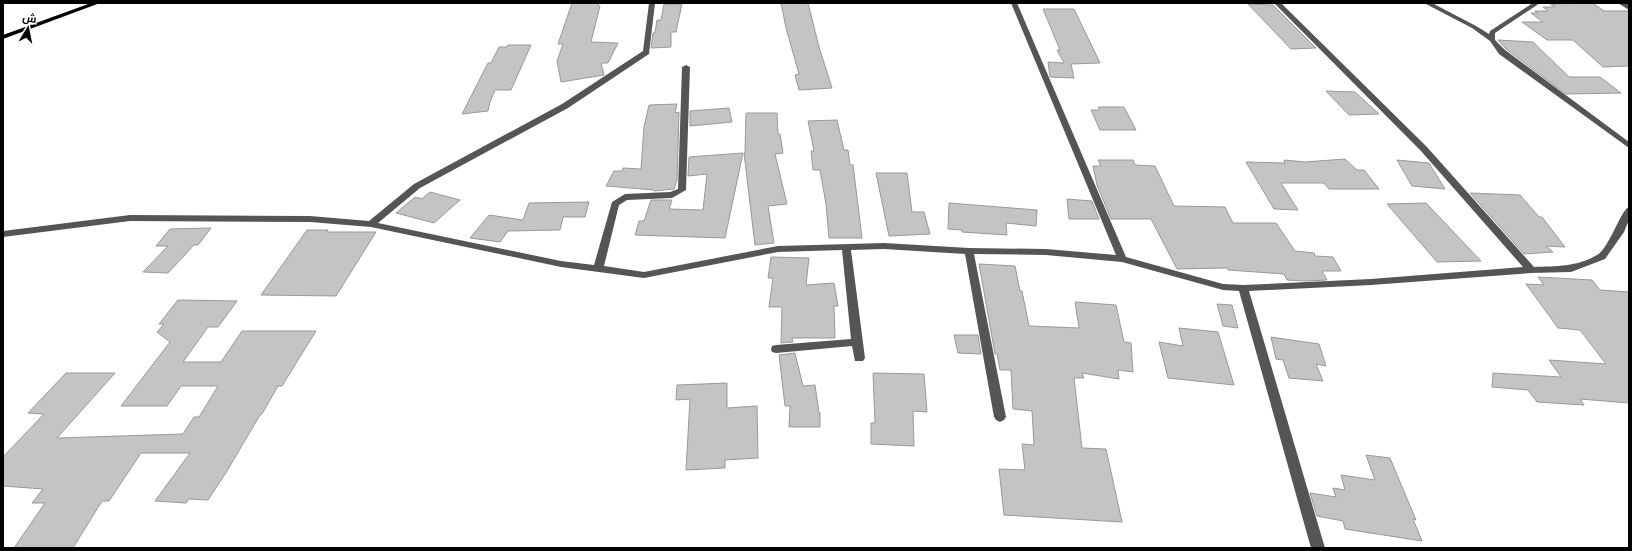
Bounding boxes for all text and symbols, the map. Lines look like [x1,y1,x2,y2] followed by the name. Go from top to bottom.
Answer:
[8,8,48,48] north arrow
[22,11,38,26] text: ش

